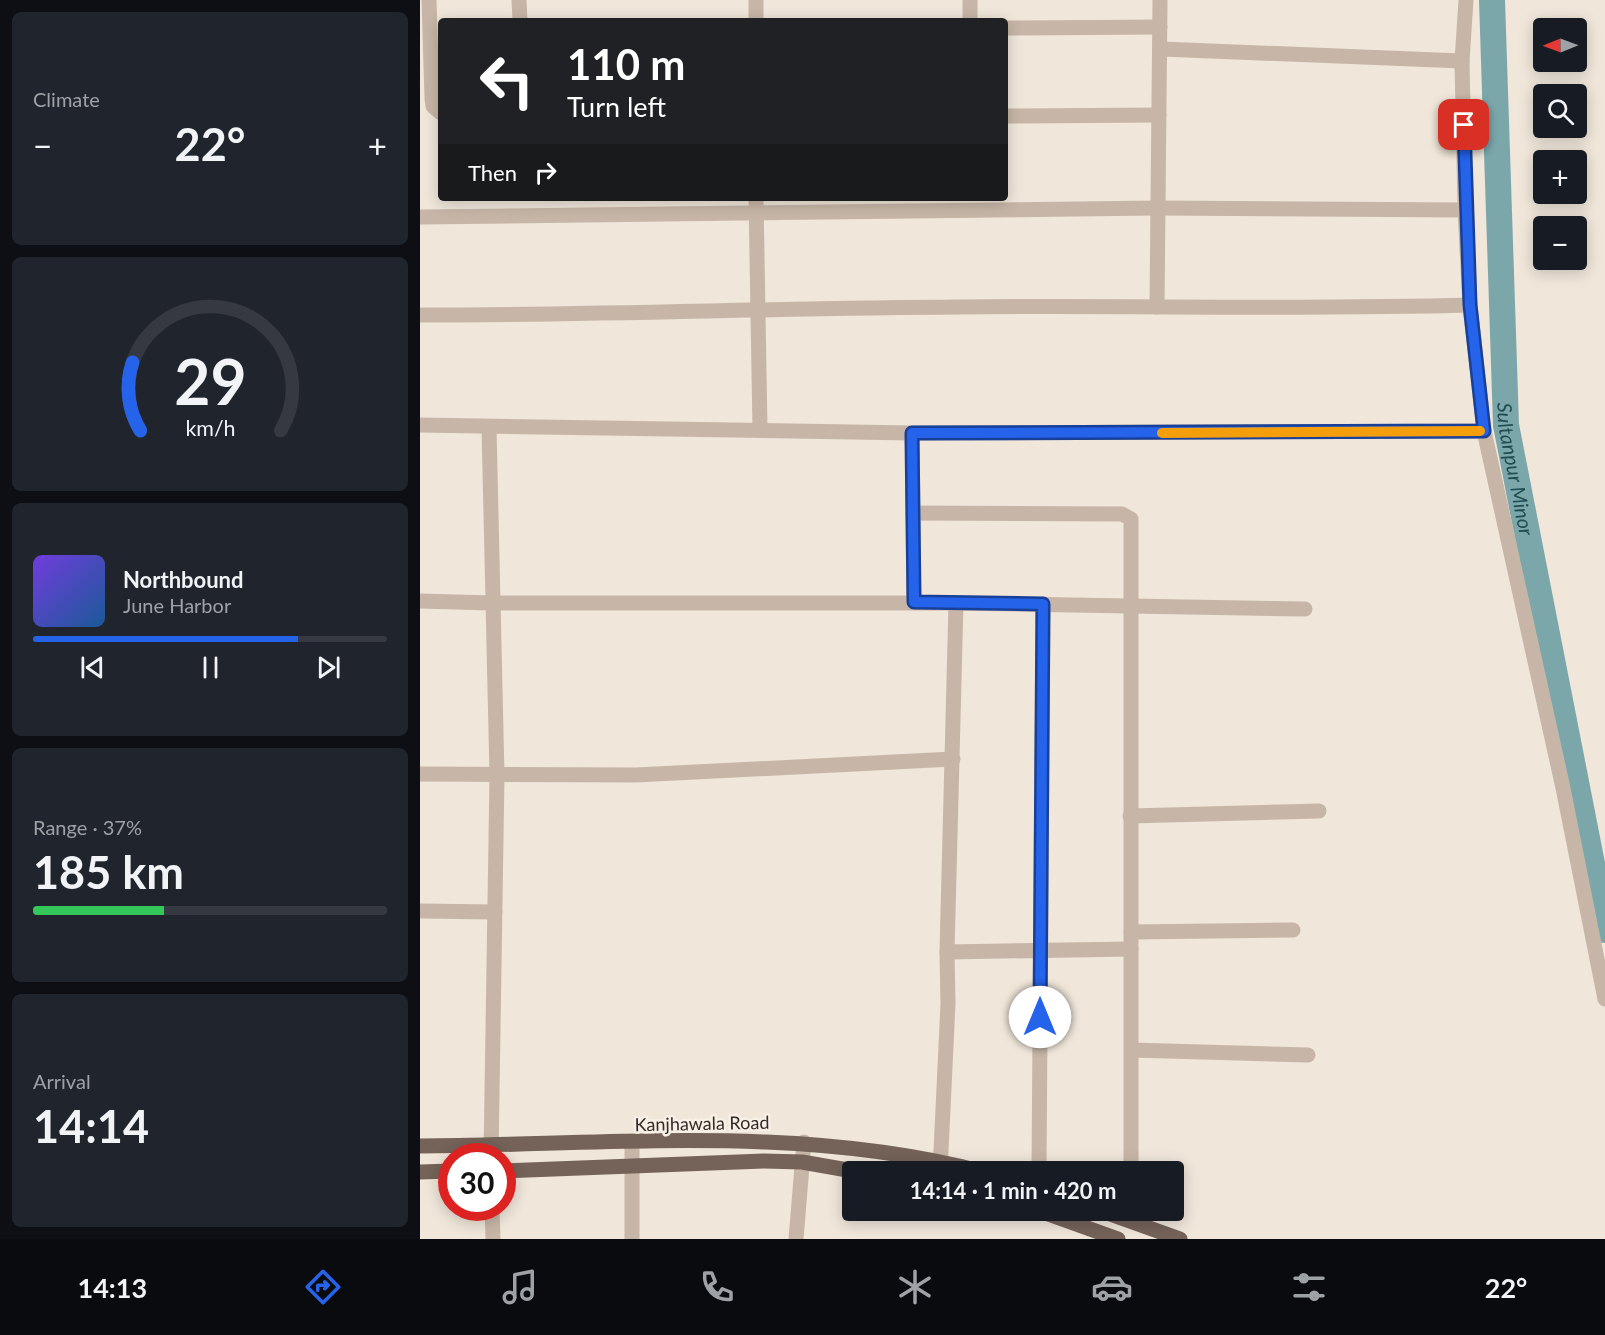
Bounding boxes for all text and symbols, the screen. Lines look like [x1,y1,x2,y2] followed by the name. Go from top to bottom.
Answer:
[1533,18,1587,72] north arrow
[1533,18,1587,270] map controls
[567,39,685,89] text: 110 m
[468,42,546,120] icon: left
[1533,84,1587,138] button: search
[33,87,100,111] text: Climate
[567,90,666,123] text: Turn left
[1438,99,1489,150] pin
[1447,108,1480,141] icon: arrive
[175,117,245,171] text: 22°
[33,125,52,165] text: −
[368,125,387,165] text: +
[1533,150,1587,204] button: +
[529,156,562,189] icon: right
[468,159,517,186] text: Then
[1533,216,1587,270] button: −
[174,343,246,418] text: 29
[1493,402,1540,538] water label: Sultanpur Minor
[185,416,235,442] text: km/h
[123,566,243,593] text: Northbound
[123,593,231,617] text: June Harbor
[76,651,109,684] icon: previous
[194,651,227,684] icon: pause
[312,651,345,684] icon: next
[33,815,142,839] text: Range · 37%
[33,845,184,899] text: 185 km
[1008,985,1072,1049] position arrow
[33,1069,91,1093] text: Arrival
[33,1099,149,1153] text: 14:14
[634,1111,770,1135] street label: Kanjhawala Road
[438,1143,516,1221] speed limit sign: 30
[910,1177,1116,1204] text: 14:14 · 1 min · 420 m
[302,1266,344,1308] icon: directions
[499,1266,541,1308] icon: music
[696,1266,738,1308] icon: phone
[894,1266,936,1308] icon: climate
[1091,1266,1133,1308] icon: car
[1288,1266,1330,1308] icon: filters
[78,1271,147,1304] text: 14:13
[1485,1271,1527,1304] text: 22°

